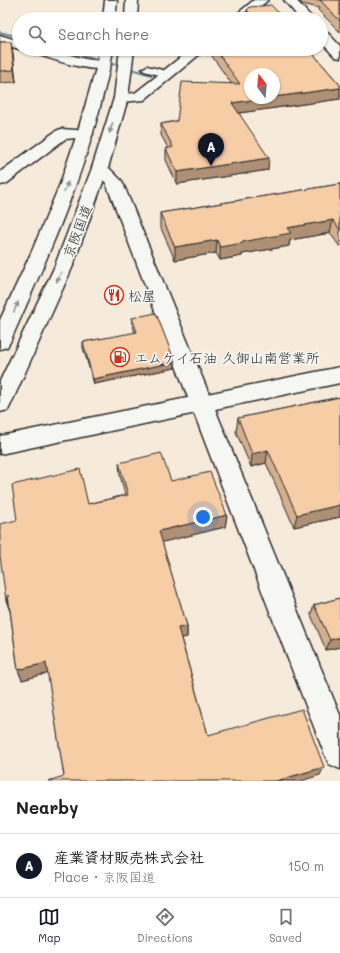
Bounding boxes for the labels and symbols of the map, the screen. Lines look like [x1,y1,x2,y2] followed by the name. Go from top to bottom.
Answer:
[244,68,280,104] north arrow
[108,123,114,135] one-way arrow
[198,133,224,166] pin: A
[64,180,70,192] one-way arrow
[58,201,96,261] street label: 京阪国道
[56,271,62,283] one-way arrow
[103,284,125,306] restaurant icon: 松屋
[128,286,156,305] place label: 松屋
[14,300,20,312] one-way arrow
[109,346,131,368] fuel station icon: エムケイ石油 久御山南営業所
[134,348,320,367] place label: エムケイ石油 久御山南営業所
[193,507,213,527] your location

